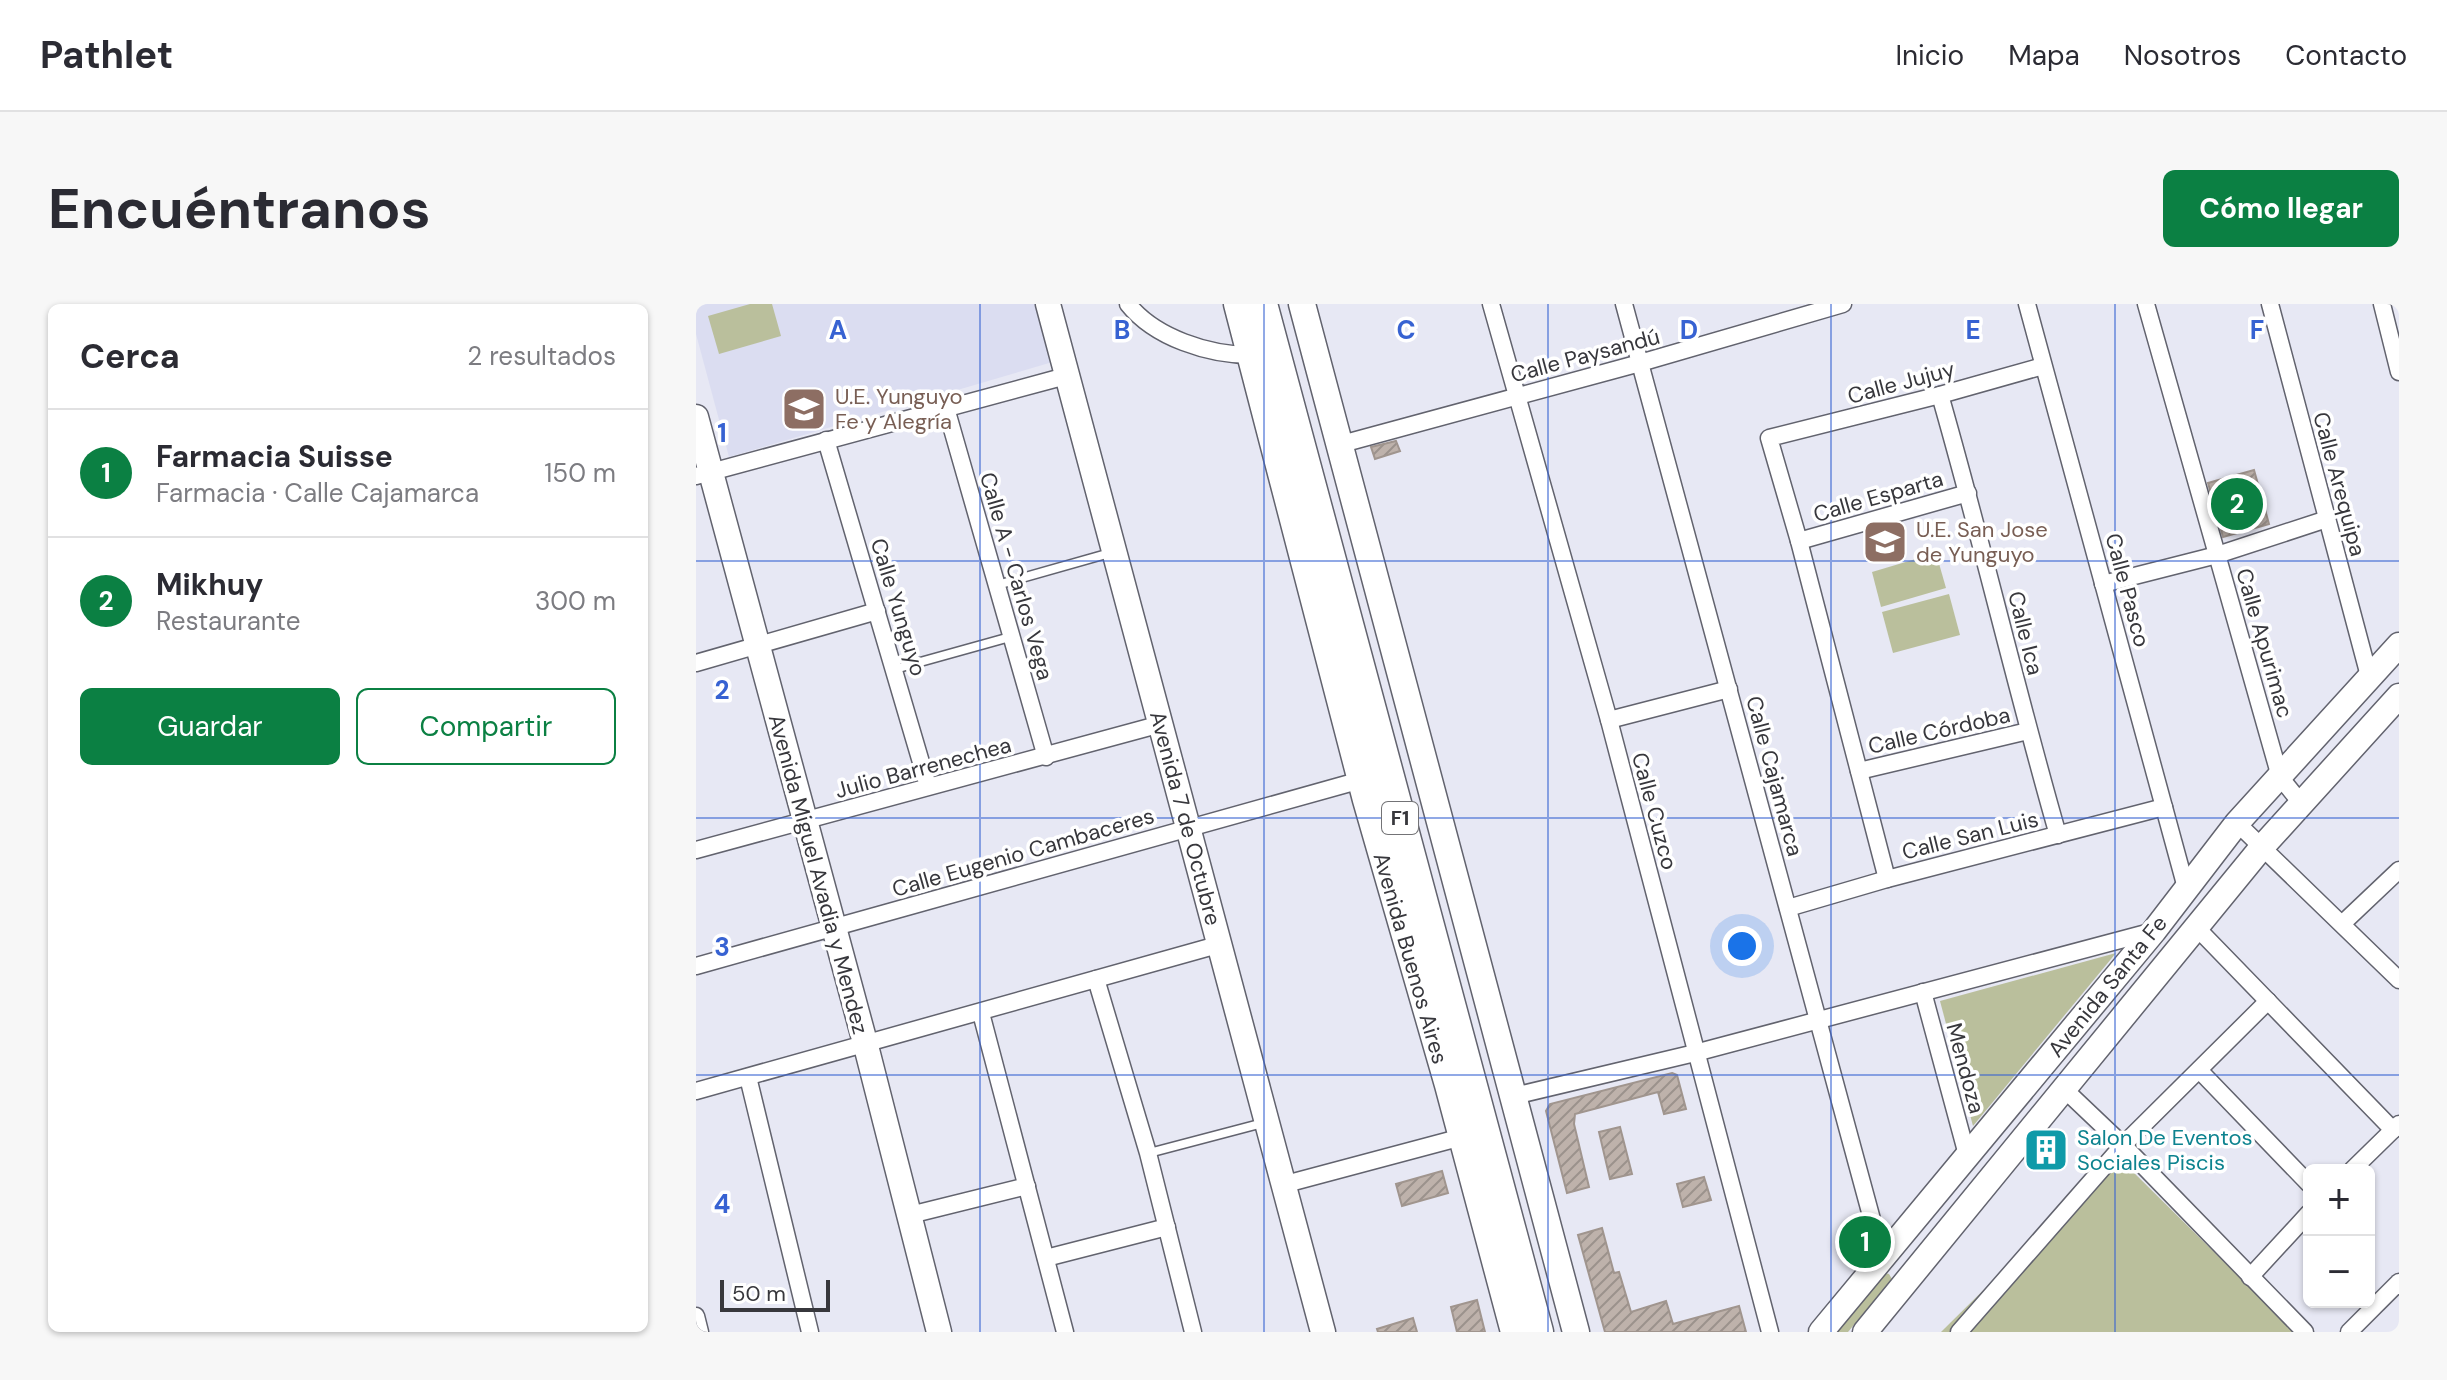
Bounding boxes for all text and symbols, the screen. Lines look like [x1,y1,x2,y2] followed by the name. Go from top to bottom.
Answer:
[40,30,173,80] text: Pathlet
[1895,37,1964,74] text: Inicio
[2008,37,2080,74] text: Mapa
[2124,37,2241,74] text: Nosotros
[2285,37,2407,74] text: Contacto
[2163,170,2399,247] button: Cómo llegar
[48,172,430,245] text: Encuéntranos
[829,313,847,347] text: A
[1114,313,1130,347] text: B
[1396,313,1416,347] text: C
[1680,313,1698,347] text: D
[1965,313,1981,347] text: E
[2250,313,2264,347] text: F
[1507,322,1663,389] street label: Calle Paysandú
[80,334,180,379] text: Cerca
[467,339,616,373] text: 2 resultados
[1844,354,1958,411] street label: Calle Jujuy
[835,382,963,436] place label: U.E. Yunguyo Fe y Alegría
[780,385,828,433] school or university icon: U.E. Yunguyo Fe y Alegría
[2306,409,2373,559] street label: Calle Arequipa
[717,416,727,450] text: 1
[156,437,393,476] text: Farmacia Suisse
[101,456,111,490] text: 1
[544,456,616,490] text: 150 m
[1810,464,1946,529] street label: Calle Esparta
[973,469,1060,683] street label: Calle A - Carlos Vega
[2211,474,2263,534] pin: 2
[156,476,479,510] text: Farmacia · Calle Cajamarca
[1916,515,2048,569] place label: U.E. San Jose de Yunguyo
[1861,518,1909,566] school or university icon: U.E. San Jose de Yunguyo
[2098,530,2157,650] street label: Calle Pasco
[864,535,933,679] street label: Calle Yunguyo
[156,565,263,604] text: Mikhuy
[2229,565,2300,721] street label: Calle Apurimac
[98,584,114,618] text: 2
[535,584,616,618] text: 300 m
[2001,588,2050,678] street label: Calle Ica
[156,604,300,638] text: Restaurante
[714,673,730,707] text: 2
[80,688,340,765] button: Guardar
[356,688,616,765] button: Compartir
[1739,693,1810,859] street label: Calle Cajamarca
[1865,700,2013,761] street label: Calle Córdoba
[1143,708,1228,929] street label: Avenida 7 de Octubre
[762,711,875,1037] street label: Avenida Miguel Avadia y Mendez
[832,730,1014,805] street label: Julio Barrenechea
[1625,749,1684,873] street label: Calle Cuzco
[889,801,1158,904] street label: Calle Eugenio Cambaceres
[1382,802,1418,834] road number: F1
[1899,805,2041,866] street label: Calle San Luis
[1366,849,1455,1067] street label: Avenida Buenos Aires
[2041,910,2173,1063] street label: Avenida Santa Fe
[1722,926,1762,966] your location
[714,930,730,964] text: 3
[1940,1020,1991,1117] street label: Mendoza
[2077,1123,2253,1177] place label: Salon De Eventos Sociales Piscis
[2022,1126,2070,1174] building icon: Salon De Eventos Sociales Piscis
[2303,1164,2375,1308] map controls
[2303,1164,2375,1236] button: +
[714,1187,730,1221] text: 4
[1839,1212,1891,1272] pin: 1
[2303,1236,2375,1308] button: −
[720,1276,830,1312] scale bar
[732,1279,786,1308] text: 50 m

